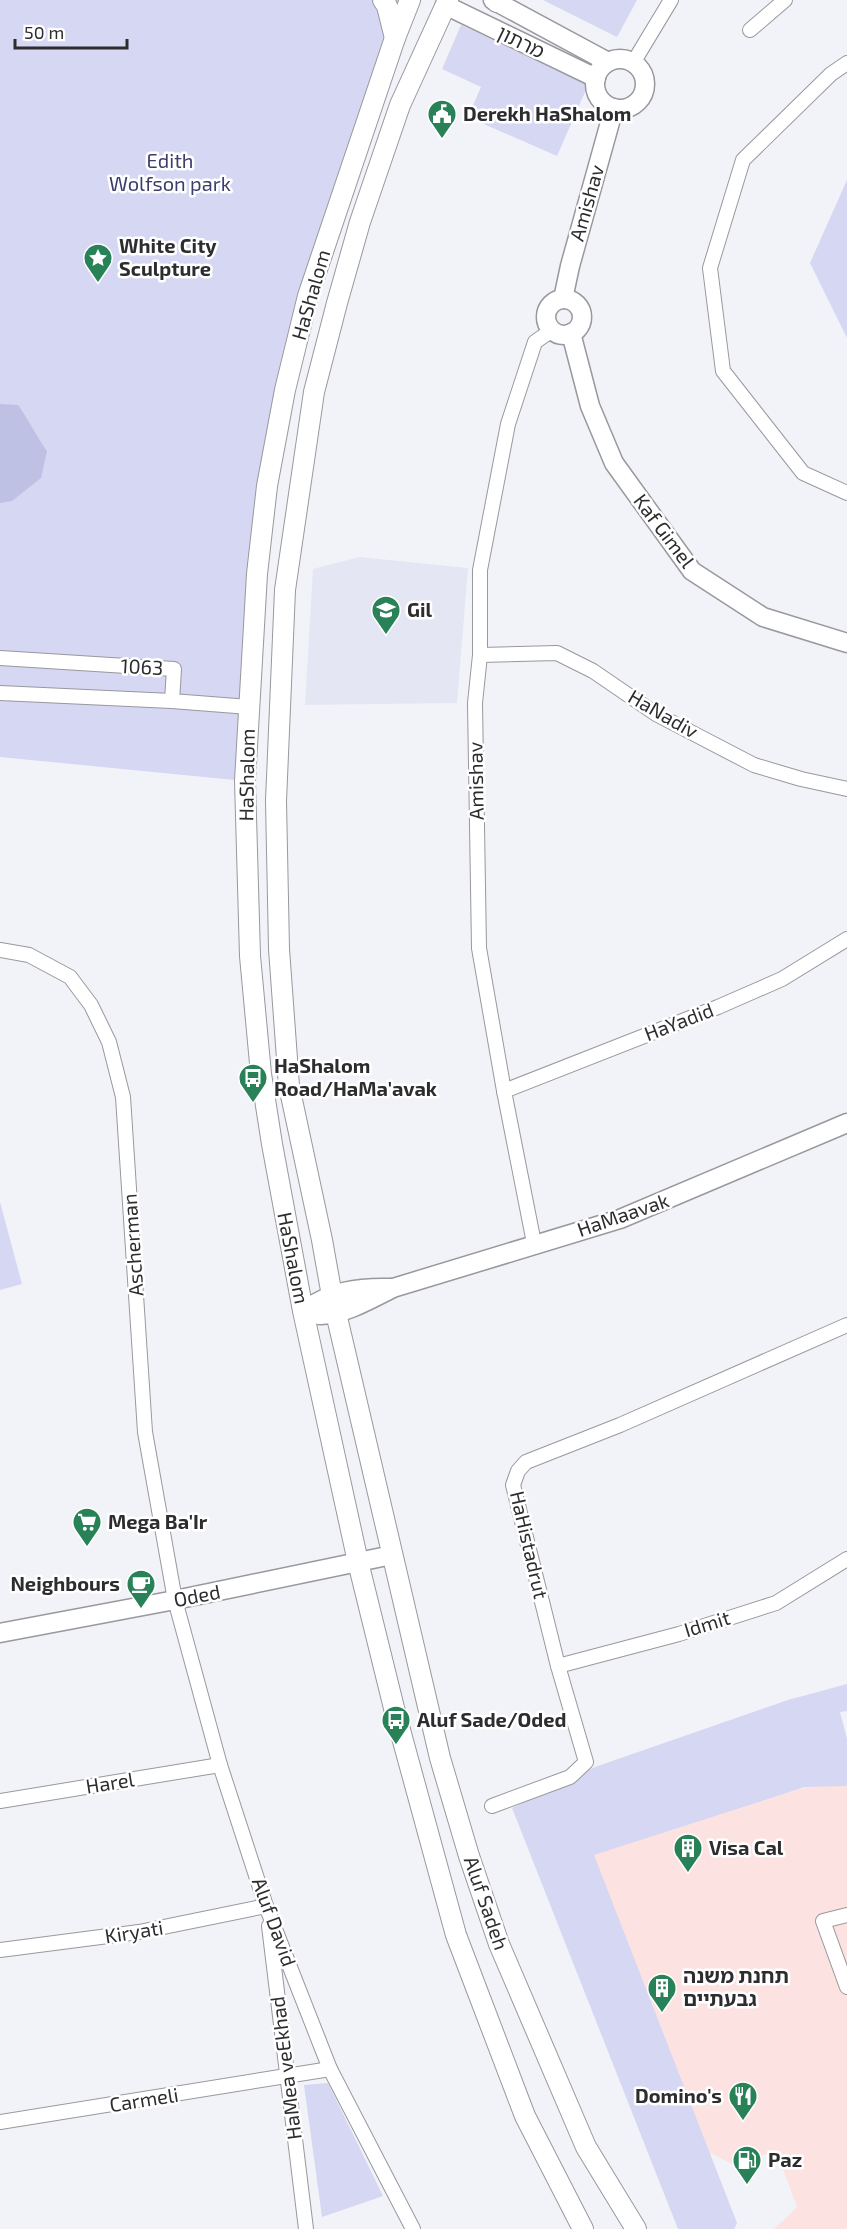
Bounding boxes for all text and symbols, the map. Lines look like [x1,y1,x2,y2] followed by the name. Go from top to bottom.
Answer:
[15,12,128,50] scale bar
[494,19,549,63] street label: מרתון
[24,21,64,43] text: 50 m
[426,98,458,140] public building icon: Derekh HaShalom
[463,101,631,125] place label: Derekh HaShalom
[109,148,231,195] park label: Edith Wolfson park
[564,161,608,244] street label: Amishav
[119,233,217,280] place label: White City Sculpture
[82,242,114,284] place icon: White City Sculpture
[286,247,334,343] street label: HaShalom
[629,489,700,572] street label: Kaf Gimel
[370,594,402,636] school or university icon: Gil
[407,597,432,621] place label: Gil
[120,653,164,679] street label: 1063
[624,684,703,743] street label: HaNadiv
[233,728,259,822] street label: HaShalom
[462,741,488,820] street label: Amishav
[641,997,717,1045] street label: HaYadid
[274,1053,438,1100] place label: HaShalom Road/HaMa'avak
[237,1062,269,1104] bus stop icon: HaShalom Road/HaMa'avak
[574,1187,672,1241] street label: HaMaavak
[116,1193,148,1297] street label: Ascherman
[273,1210,315,1306] street label: HaShalom
[506,1489,554,1601] street label: HaHistadrut
[71,1506,103,1548] supermarket icon: Mega Ba'Ir
[108,1509,208,1533] place label: Mega Ba'Ir
[125,1568,157,1610] cafe icon: Neighbours
[10,1571,120,1595] place label: Neighbours
[171,1579,222,1611] street label: Oded
[681,1605,733,1641] street label: Idmit
[380,1704,412,1746] bus stop icon: Aluf Sade/Oded
[417,1707,566,1731] place label: Aluf Sade/Oded
[84,1766,136,1798] street label: Harel
[672,1832,704,1874] building icon: Visa Cal
[709,1835,784,1859] place label: Visa Cal
[460,1853,514,1953] street label: Aluf Sadeh
[248,1874,302,1969] street label: Aluf David
[103,1915,165,1947] street label: Kiryati
[683,1963,789,2010] place label: תחנת משנה גבעתיים
[646,1972,678,2014] building icon: תחנת משנה גבעתיים
[264,1995,306,2141] street label: HaMea veEkhad
[727,2080,759,2122] restaurant icon: Domino's
[108,2082,180,2116] street label: Carmeli
[635,2083,722,2107] place label: Domino's
[731,2144,763,2186] fuel station icon: Paz
[768,2147,802,2171] place label: Paz

